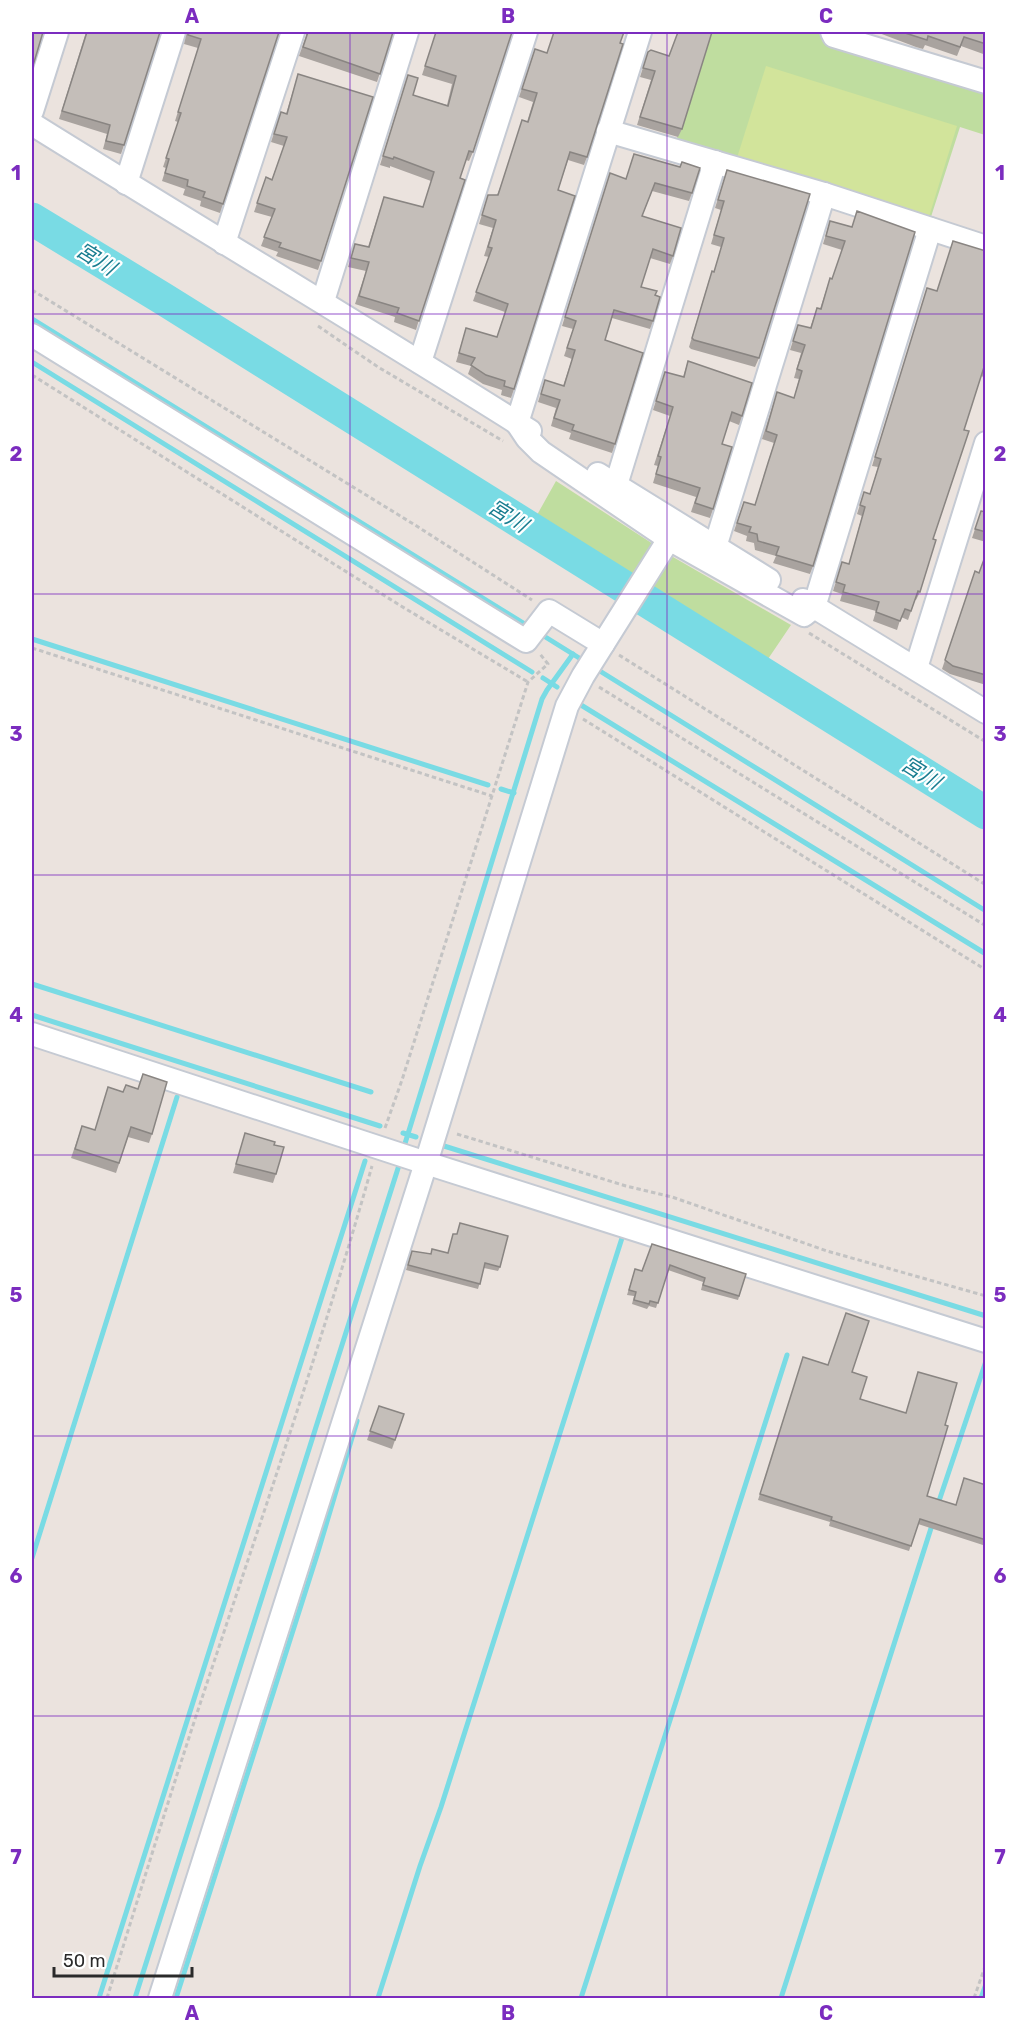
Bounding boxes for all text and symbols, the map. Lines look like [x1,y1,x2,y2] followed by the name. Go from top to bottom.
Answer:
[185,4,200,28] text: A
[501,4,515,28] text: B
[819,4,833,28] text: C
[11,161,21,185] text: 1
[995,161,1005,185] text: 1
[72,237,122,281] water label: 宮川
[10,442,23,466] text: 2
[994,442,1007,466] text: 2
[484,494,534,538] water label: 宮川
[9,722,23,746] text: 3
[993,722,1007,746] text: 3
[897,751,947,795] water label: 宮川
[9,1003,23,1027] text: 4
[993,1003,1007,1027] text: 4
[10,1283,23,1307] text: 5
[994,1283,1007,1307] text: 5
[9,1564,23,1588] text: 6
[993,1564,1007,1588] text: 6
[10,1845,22,1869] text: 7
[994,1845,1006,1869] text: 7
[54,1940,192,1978] scale bar
[63,1950,106,1972] text: 50 m
[185,2001,200,2025] text: A
[501,2001,515,2025] text: B
[819,2001,833,2025] text: C

